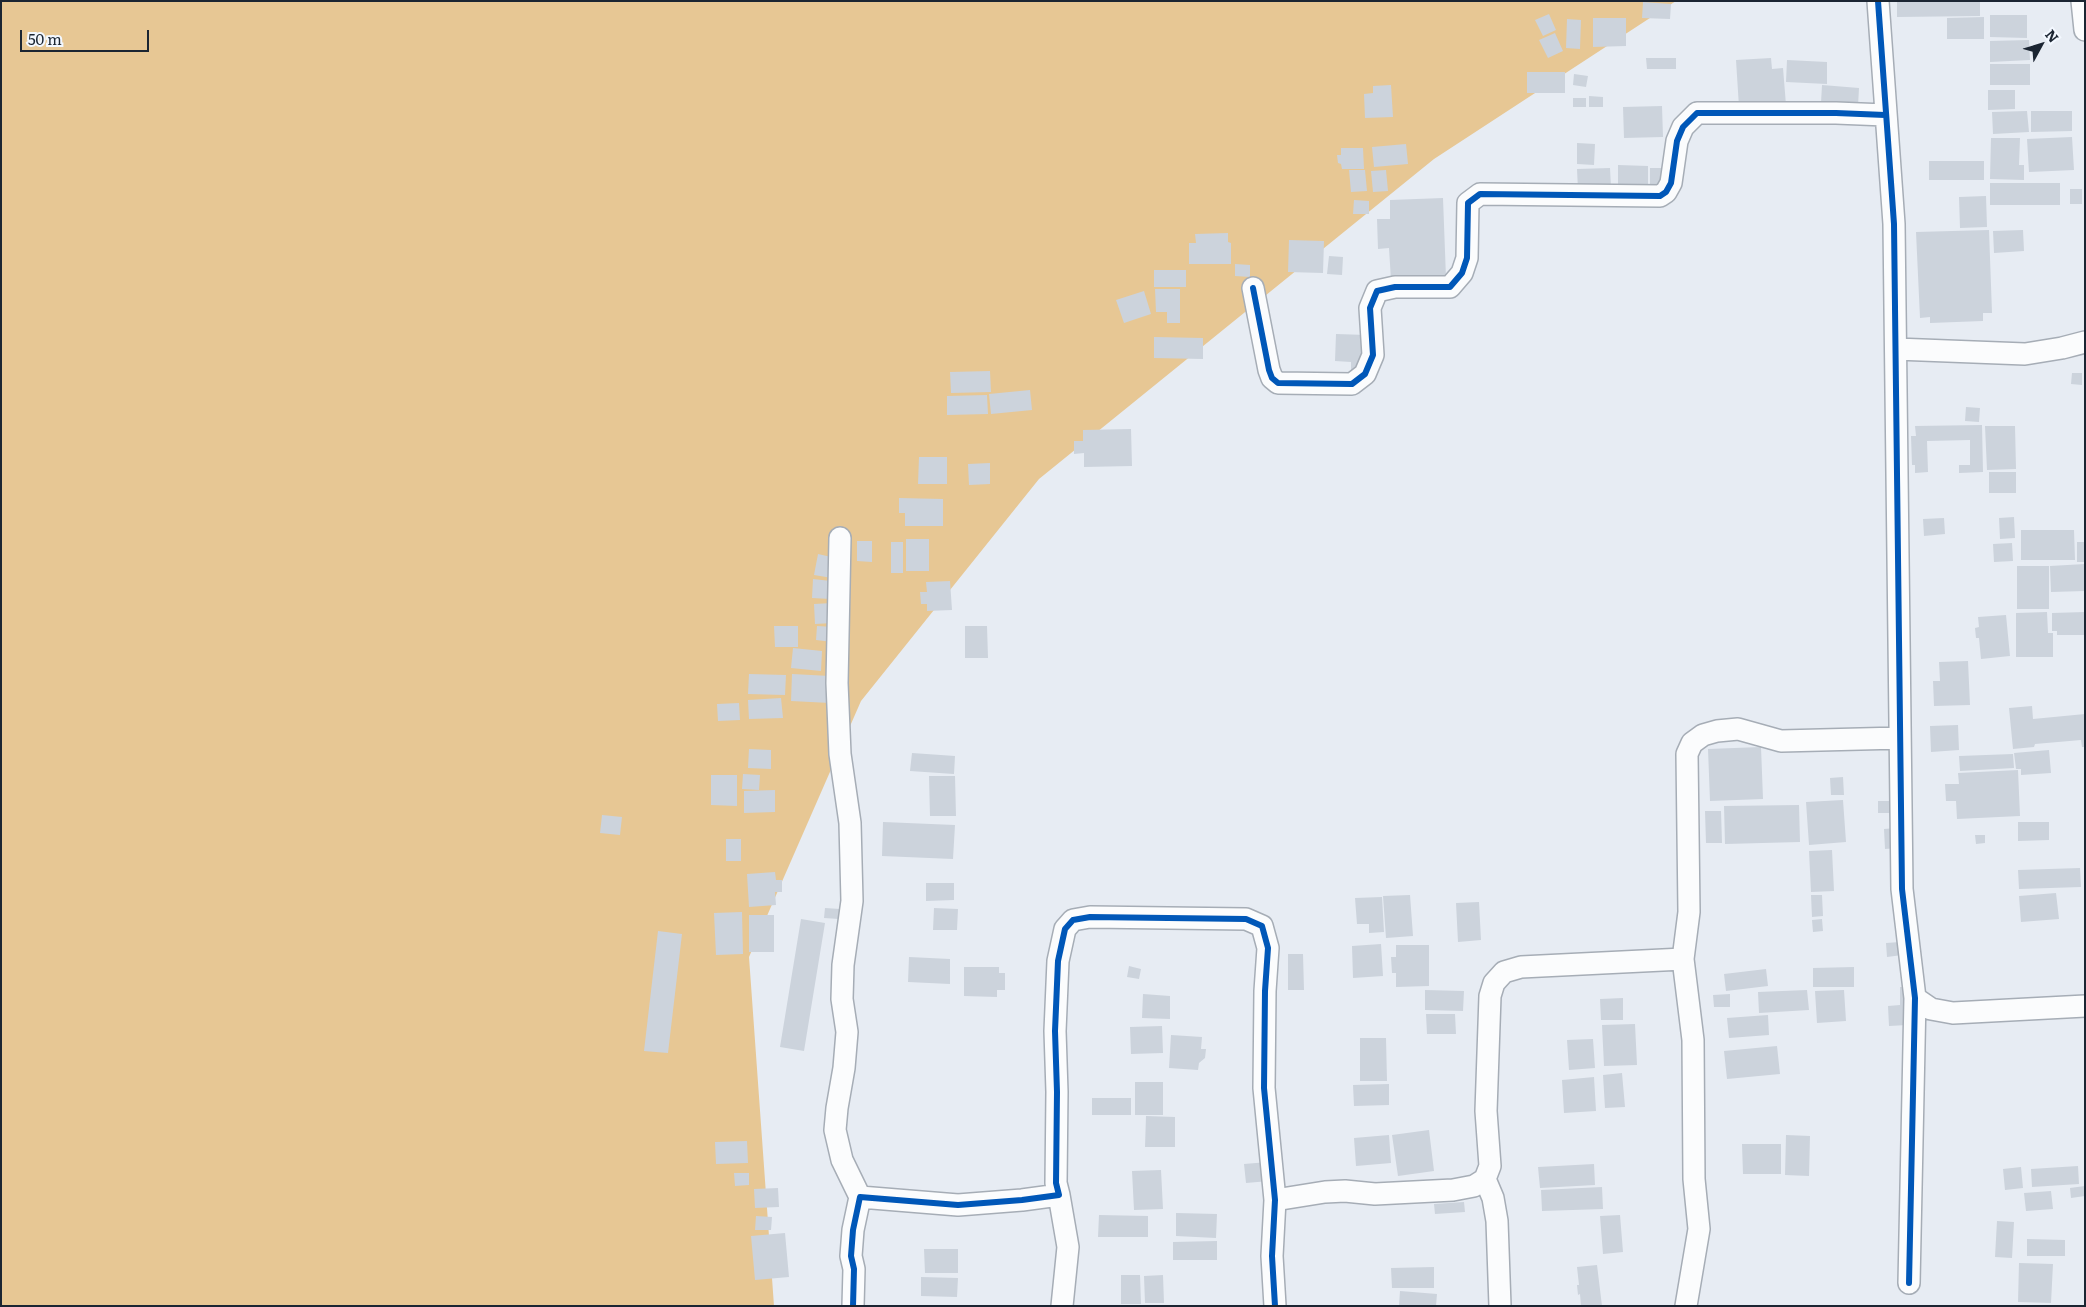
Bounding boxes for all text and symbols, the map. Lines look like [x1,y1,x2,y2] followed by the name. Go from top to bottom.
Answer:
[22,20,151,52] scale bar
[2016,20,2066,70] north arrow
[2041,25,2064,46] text: N
[28,27,62,50] text: 50 m

